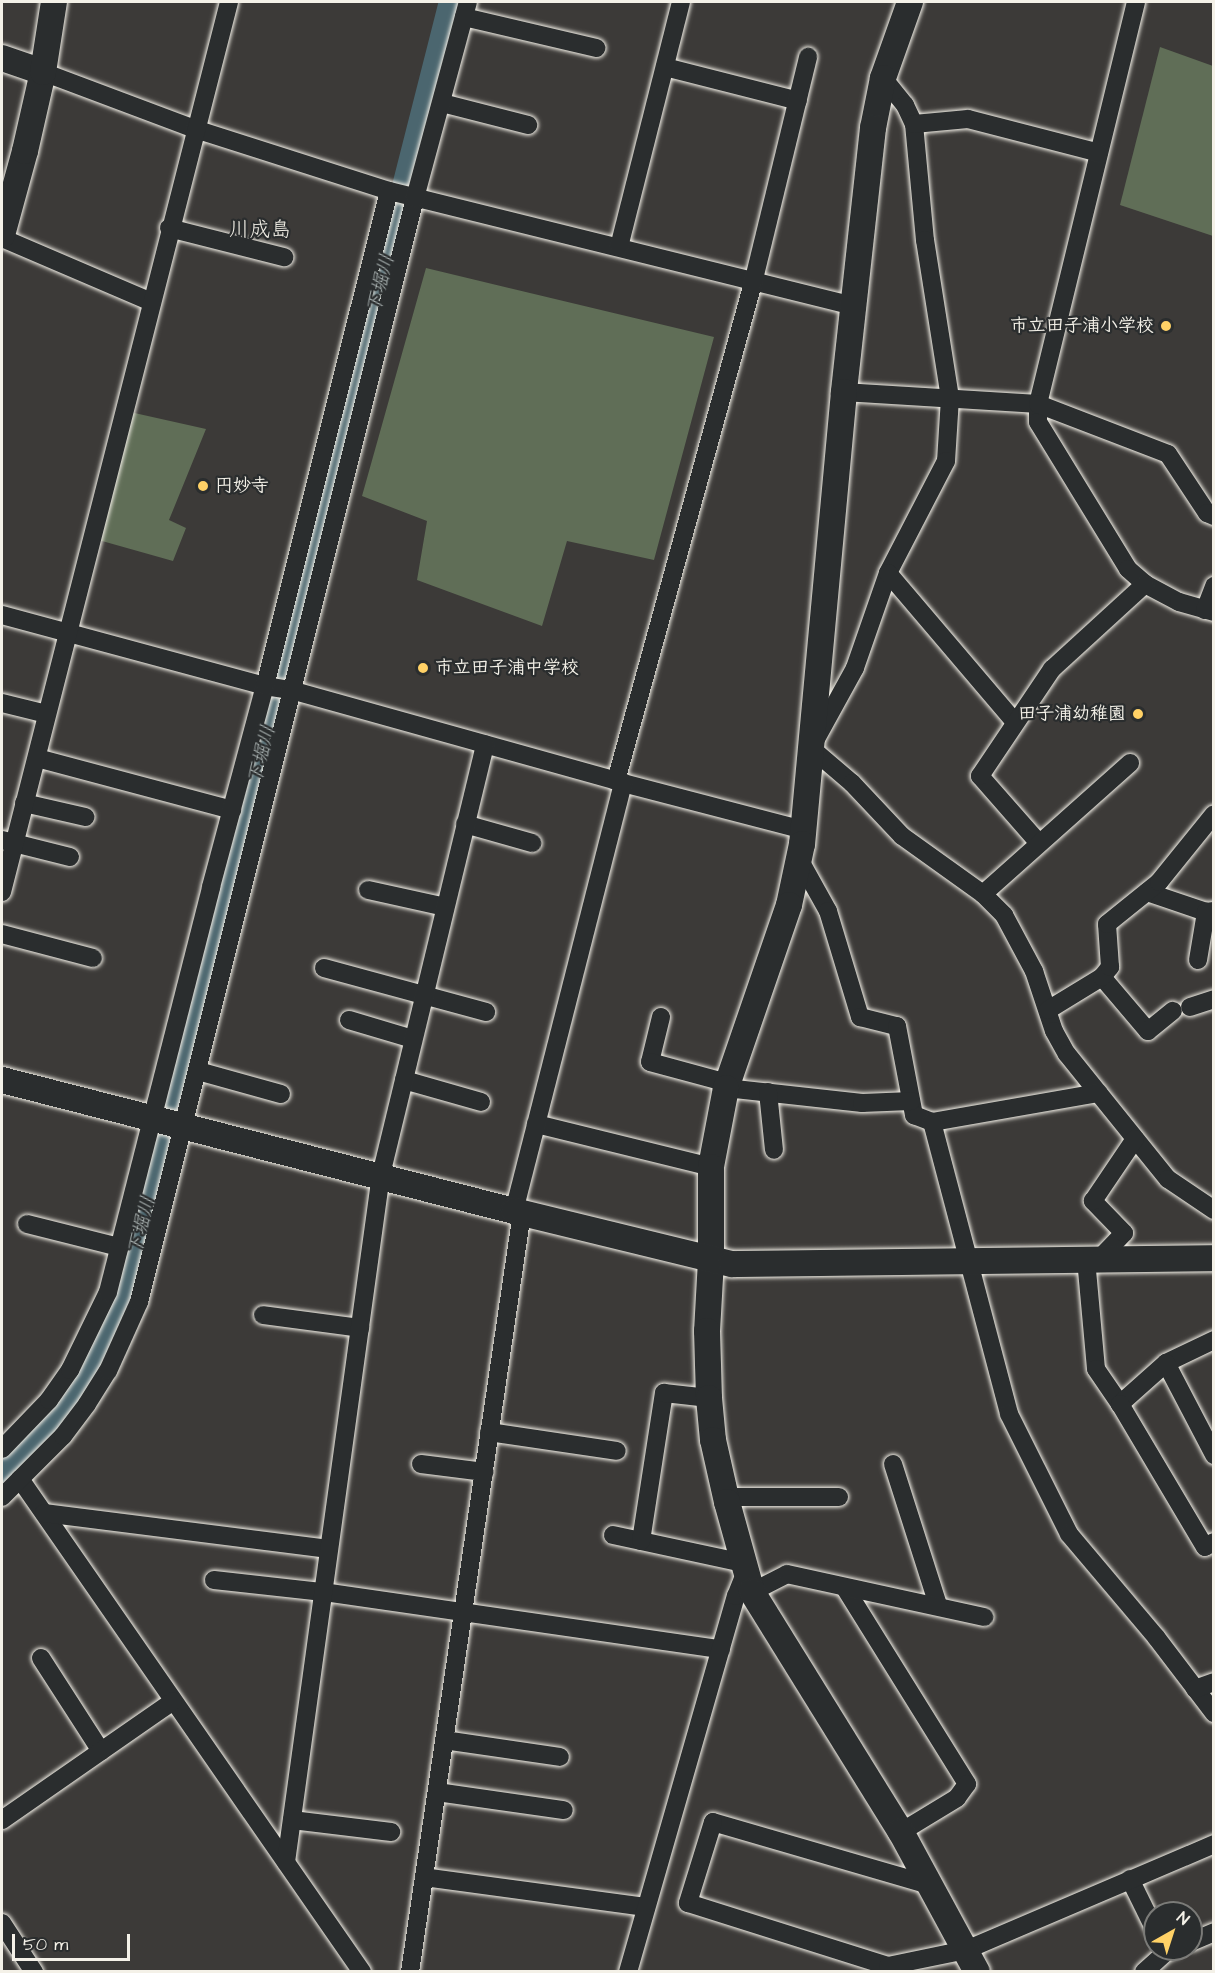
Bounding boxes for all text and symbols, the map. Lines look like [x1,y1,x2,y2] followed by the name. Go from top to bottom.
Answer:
[229,217,291,243] district label: 川成島
[362,252,400,316] water label: 下堀川
[1010,315,1154,337] place label: 市立田子浦小学校
[1159,319,1173,333] marker: 市立田子浦小学校
[215,475,269,497] place label: 円妙寺
[196,479,210,493] marker: 円妙寺
[435,657,579,679] place label: 市立田子浦中学校
[416,661,430,675] marker: 市立田子浦中学校
[1018,703,1126,725] place label: 田子浦幼稚園
[1131,707,1145,721] marker: 田子浦幼稚園
[243,723,281,787] water label: 下堀川
[123,1194,161,1258] water label: 下堀川
[1143,1901,1203,1961] north arrow
[1172,1907,1194,1930] text: N
[15,1922,134,1960] scale bar
[23,1932,68,1957] text: 50 m

